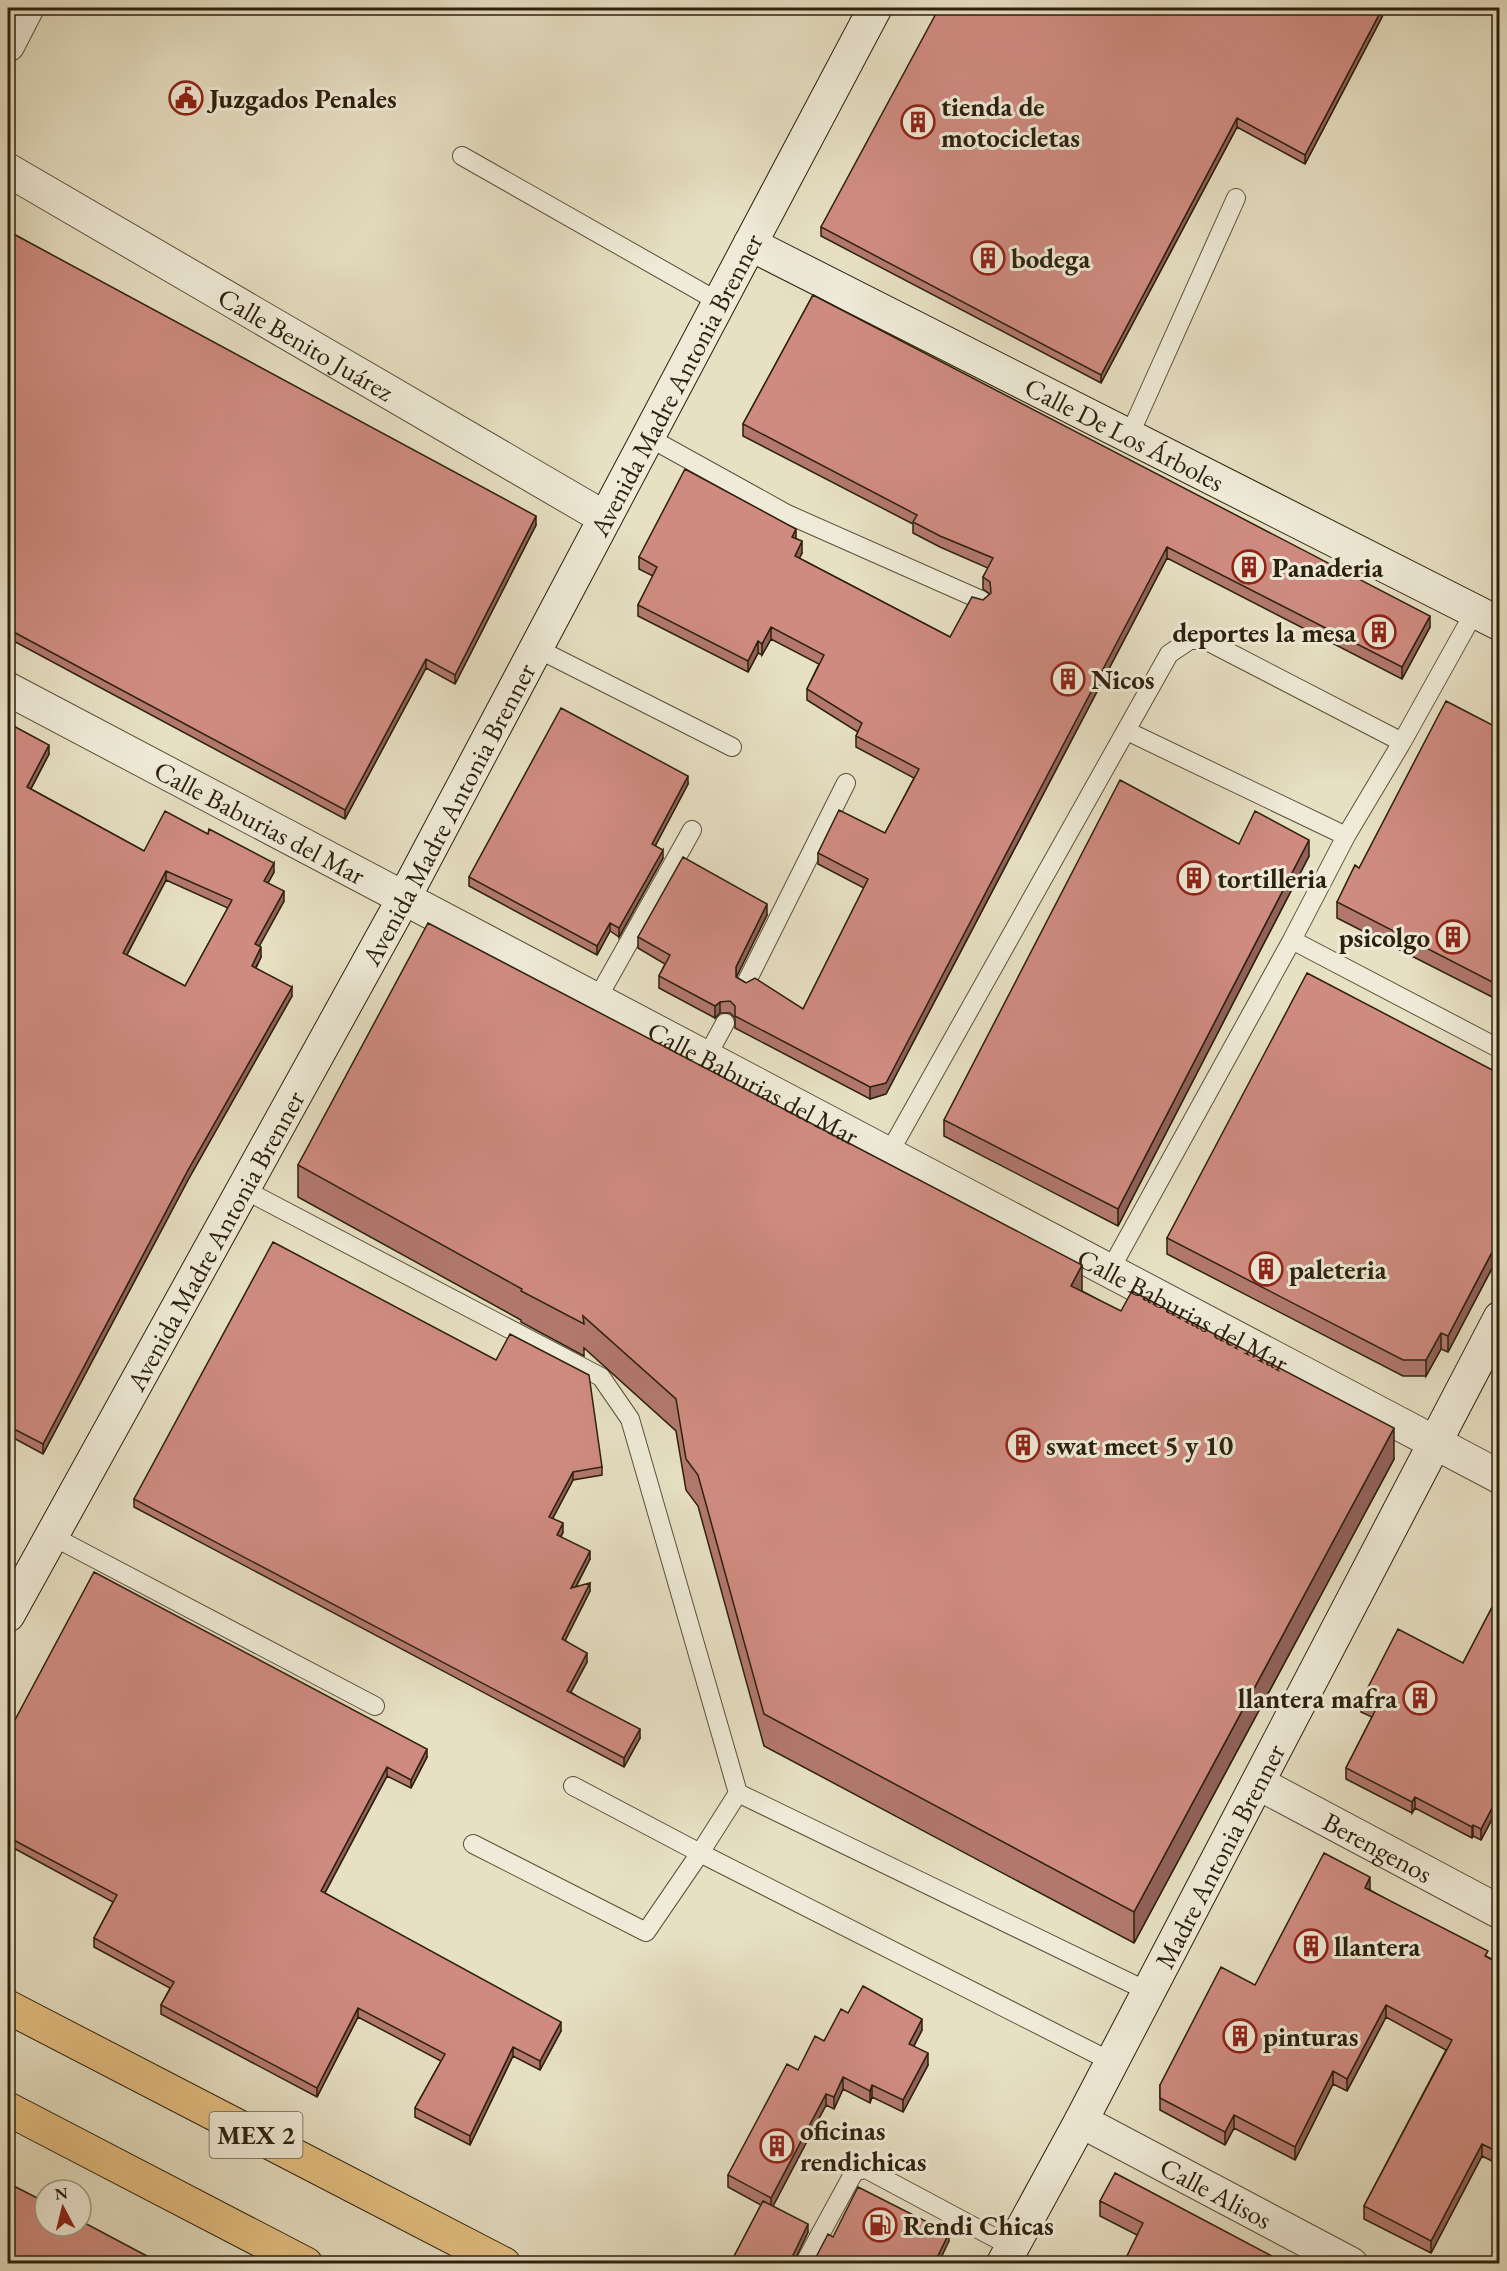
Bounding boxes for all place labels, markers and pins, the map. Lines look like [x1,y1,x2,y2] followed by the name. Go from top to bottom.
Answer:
[168,80,204,116] public building icon: Juzgados Penales
[206,81,397,116] place label: Juzgados Penales
[941,89,1080,155] place label: tienda de motocicletas
[900,104,936,140] building icon: tienda de motocicletas
[970,240,1006,276] building icon: bodega
[1011,241,1090,276] place label: bodega
[1231,549,1267,585] building icon: Panaderia
[1272,550,1384,585] place label: Panaderia
[1361,614,1397,650] building icon: deportes la mesa
[1173,615,1356,650] place label: deportes la mesa
[1050,661,1086,697] building icon: Nicos
[1091,662,1155,697] place label: Nicos
[1176,860,1212,896] building icon: tortilleria
[1217,861,1327,896] place label: tortilleria
[1435,919,1471,955] building icon: psicolgo
[1339,920,1430,955] place label: psicolgo
[1248,1251,1284,1287] building icon: paleteria
[1289,1252,1387,1287] place label: paleteria
[1005,1427,1041,1463] building icon: swat meet 5 y 10
[1046,1428,1233,1463] place label: swat meet 5 y 10
[1402,1680,1438,1716] building icon: llantera mafra
[1238,1681,1397,1716] place label: llantera mafra
[1293,1928,1329,1964] building icon: llantera
[1334,1929,1421,1964] place label: llantera
[1222,2018,1258,2054] building icon: pinturas
[1263,2019,1358,2054] place label: pinturas
[800,2113,926,2179] place label: oficinas rendichicas
[759,2128,795,2164] building icon: oficinas rendichicas
[862,2207,898,2243] fuel station icon: Rendi Chicas
[903,2208,1054,2243] place label: Rendi Chicas

